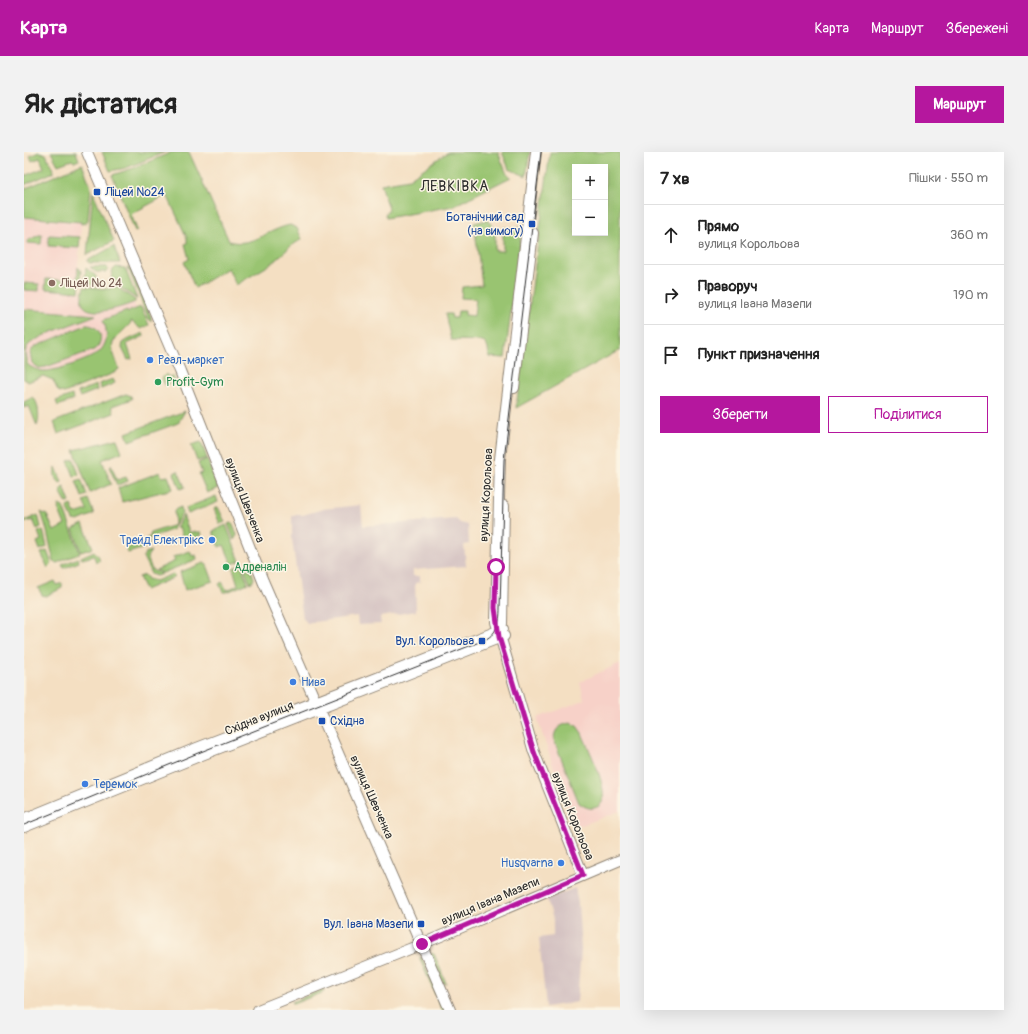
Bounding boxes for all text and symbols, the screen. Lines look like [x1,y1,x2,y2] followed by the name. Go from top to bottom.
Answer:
[20,16,67,40] text: Карта
[814,20,849,37] text: Карта
[871,20,924,37] text: Маршрут
[946,20,1008,37] text: Збережені
[915,86,1004,123] button: Маршрут
[24,87,177,122] text: Як дістатися
[572,164,608,236] map controls
[572,164,608,200] button: +
[660,168,690,189] text: 7 хв
[909,170,988,186] text: Пішки · 550 m
[420,178,489,195] district label: ЛЕВКІВКА
[104,185,164,200] place label: Ліцей №24
[92,187,102,197] marker: Ліцей №24
[572,200,608,236] button: −
[446,210,525,239] place label: Ботанічний сад (на вимогу)
[698,217,739,236] text: Прямо
[527,219,537,229] marker: Ботанічний сад (на вимогу)
[660,224,682,246] icon: ahead
[950,227,988,243] text: 360 m
[698,236,799,252] text: вулиця Корольова
[59,276,122,291] place label: Ліцей № 24
[698,277,758,296] text: Праворуч
[47,278,57,288] marker: Ліцей № 24
[660,284,682,306] icon: right
[953,287,988,303] text: 190 m
[698,296,812,312] text: вулиця Івана Мазепи
[660,344,682,366] icon: arrive
[698,345,819,364] text: Пункт призначення
[158,353,224,368] place label: Реал-маркет
[145,355,155,365] marker: Реал-маркет
[166,375,224,390] place label: Profit-Gym
[153,377,163,387] marker: Profit-Gym
[660,396,820,433] button: Зберегти
[828,396,988,433] button: Поділитися
[477,447,496,542] street label: вулиця Корольова
[221,456,268,545] street label: вулиця Шевченка
[119,533,204,548] place label: Трейд Електрікс
[207,535,217,545] marker: Трейд Електрікс
[487,558,505,576] route start
[234,560,287,575] place label: Адреналін
[221,562,231,572] marker: Адреналін
[395,634,474,649] place label: Вул. Корольова
[477,636,487,646] marker: Вул. Корольова
[301,675,326,690] place label: Нива
[288,677,298,687] marker: Нива
[223,698,296,739] street label: Східна вулиця
[330,714,365,729] place label: Східна
[317,716,327,726] marker: Східна
[346,753,397,842] street label: вулиця Шевченка
[548,770,597,863] street label: вулиця Корольова
[93,777,138,792] place label: Теремок
[80,779,90,789] marker: Теремок
[501,856,553,871] place label: Husqvarna
[556,858,566,868] marker: Husqvarna
[439,874,542,929] street label: вулиця Івана Мазепи
[323,917,414,932] place label: Вул. Івана Мазепи
[416,919,426,929] marker: Вул. Івана Мазепи
[413,935,431,953] route end

